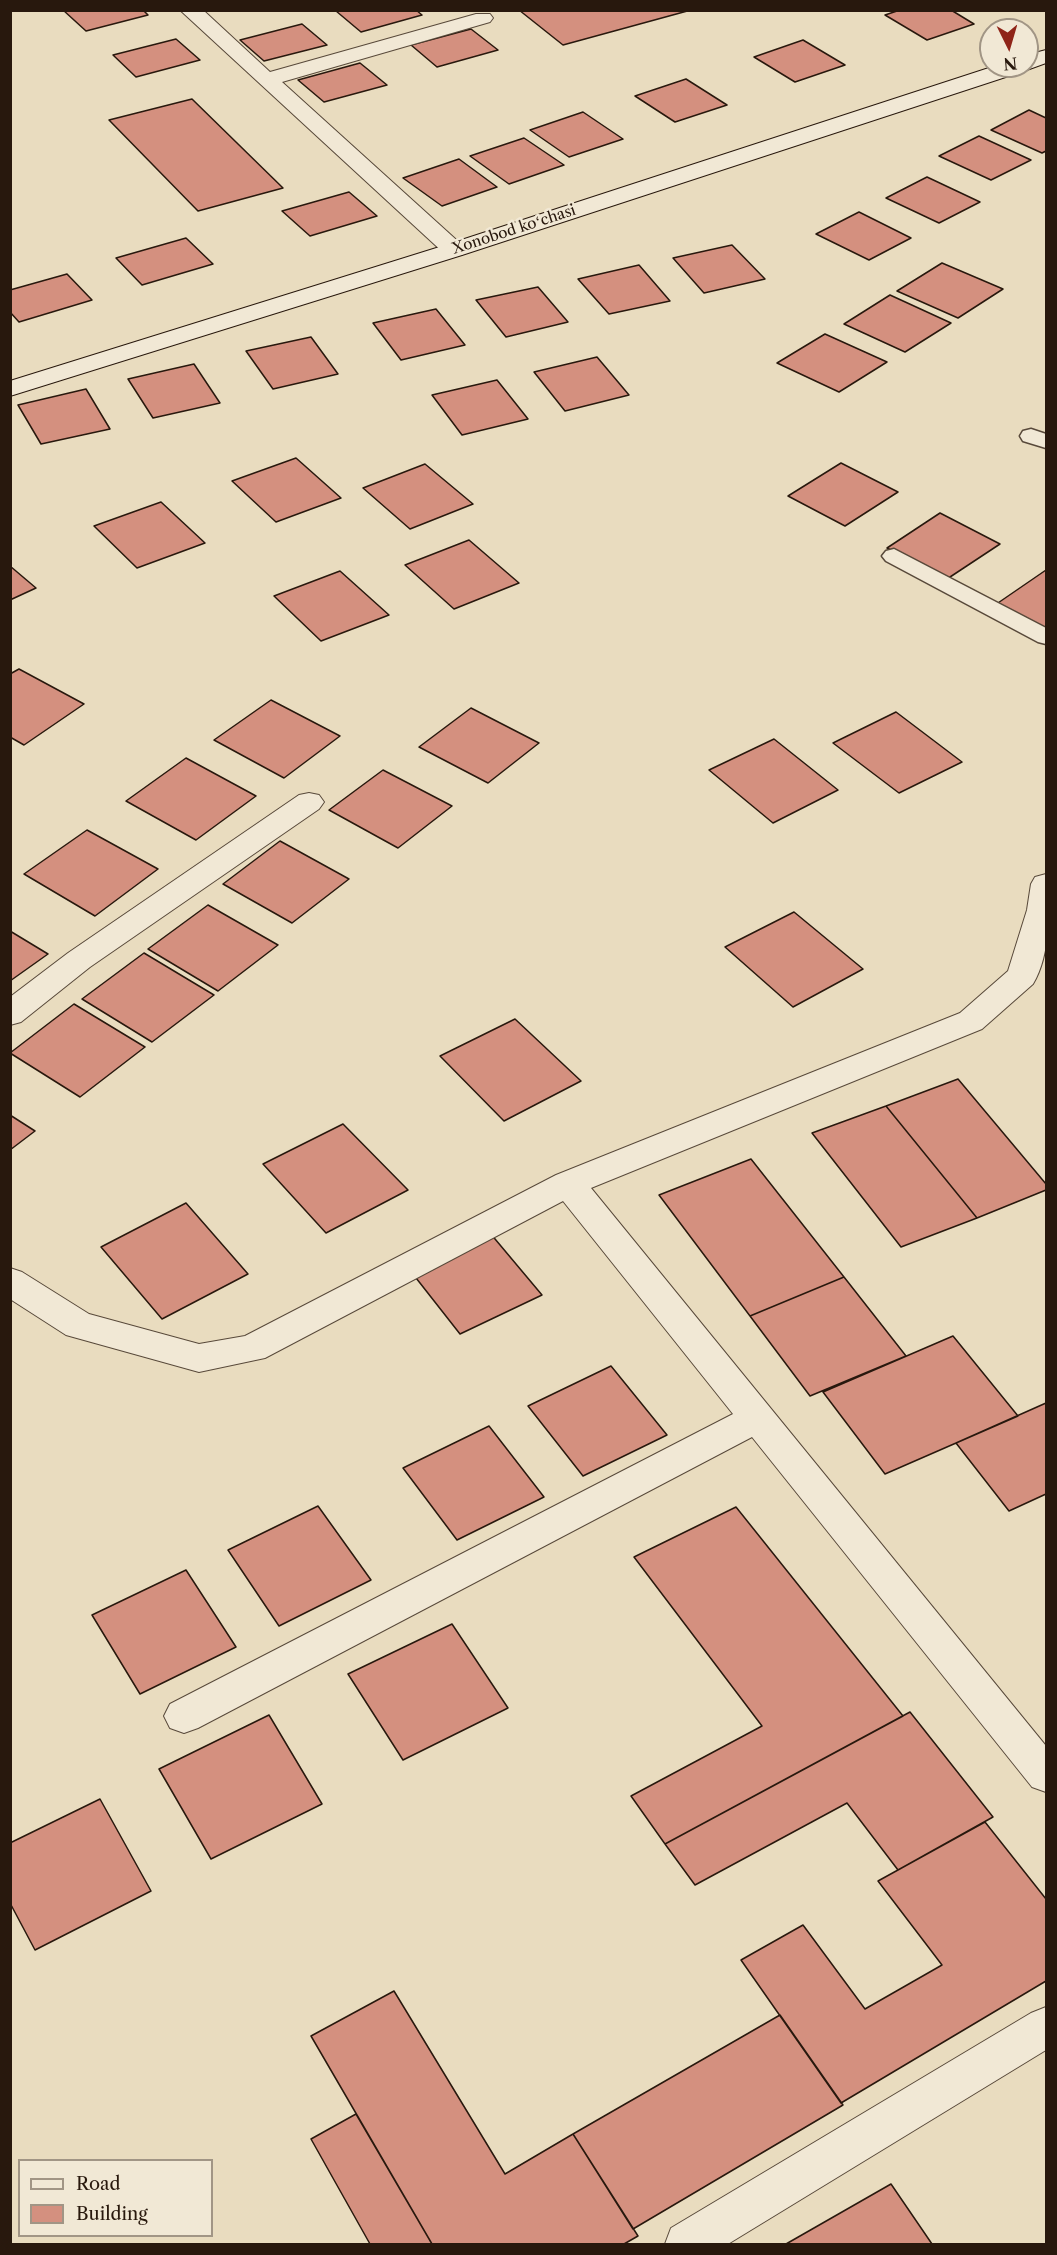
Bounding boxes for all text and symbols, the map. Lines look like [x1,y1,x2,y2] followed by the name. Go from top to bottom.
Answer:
[979,18,1039,78] north arrow
[1003,53,1018,75] text: N
[450,202,578,258] street label: Xonobod koʻchasi
[18,2159,213,2237] legend
[76,2173,121,2195] text: Road
[76,2203,148,2225] text: Building

